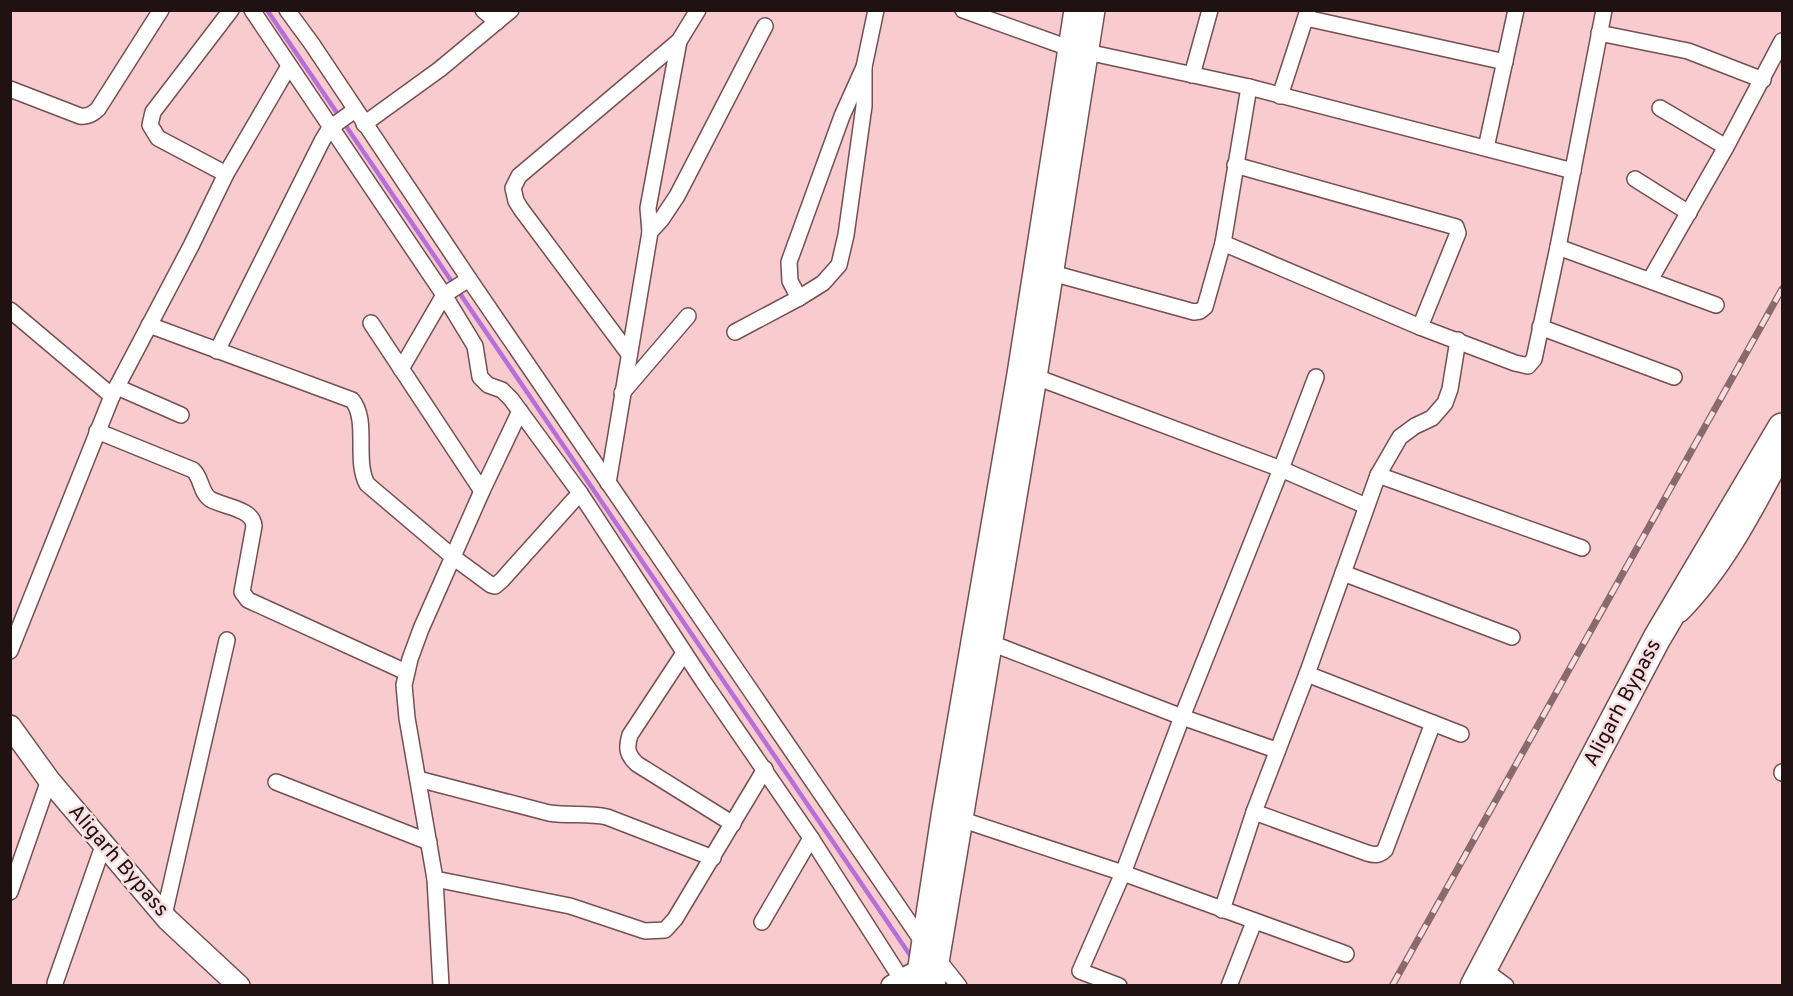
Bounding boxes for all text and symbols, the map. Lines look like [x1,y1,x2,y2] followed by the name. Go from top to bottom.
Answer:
[1578,635,1668,771] street label: Aligarh Bypass
[62,799,174,923] street label: Aligarh Bypass

